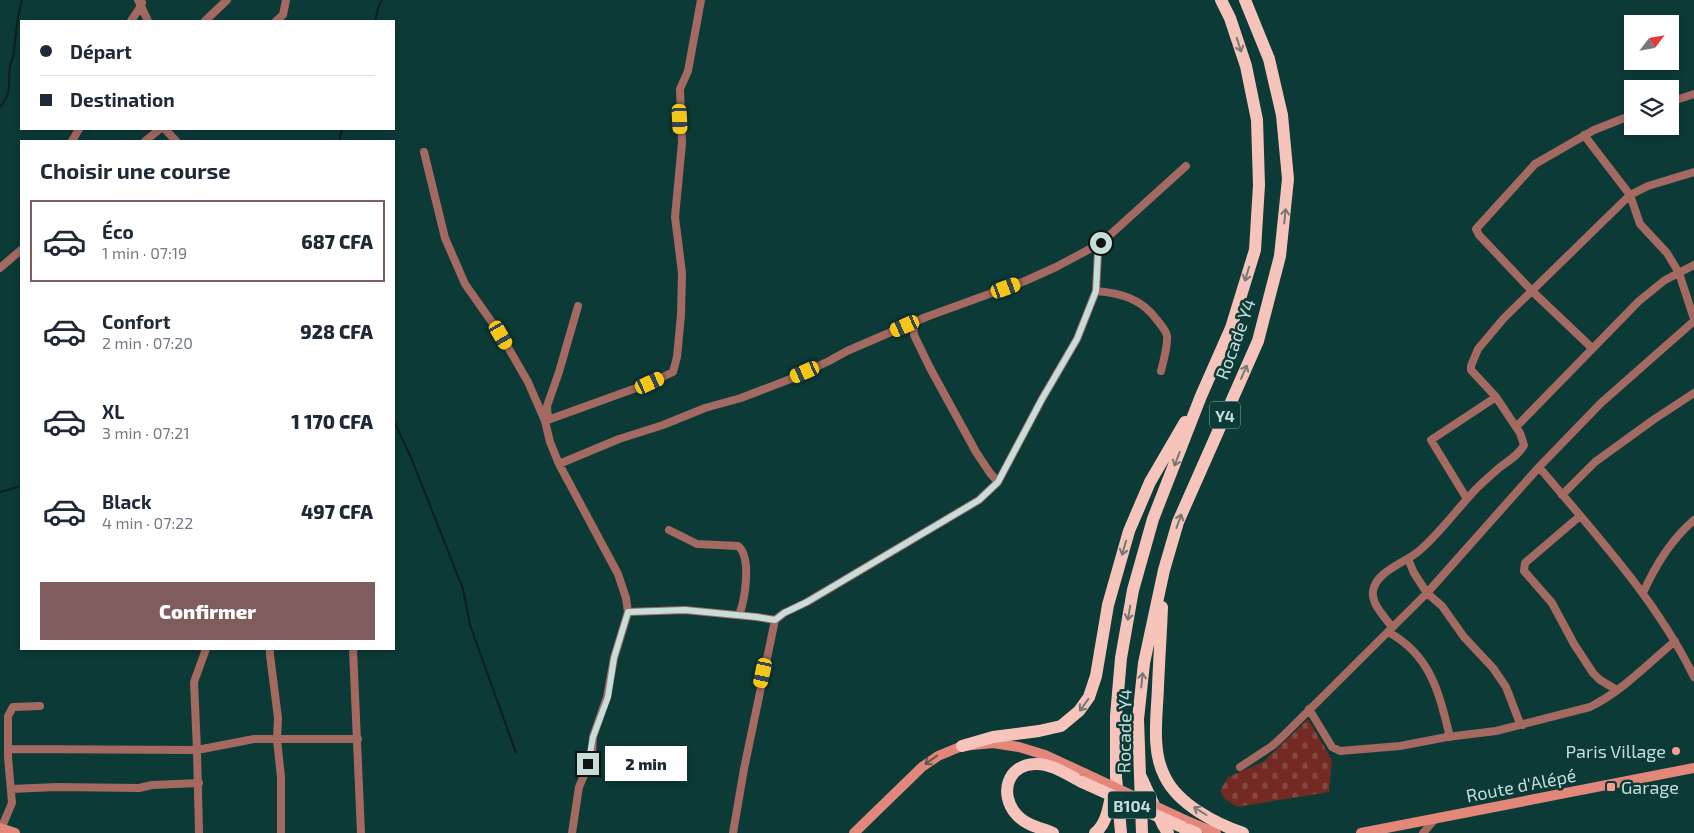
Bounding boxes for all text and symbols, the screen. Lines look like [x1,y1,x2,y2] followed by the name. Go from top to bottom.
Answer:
[1624,15,1679,70] north arrow
[1624,15,1679,135] map controls
[1235,37,1244,53] one-way arrow
[70,40,132,63] text: Départ
[1624,80,1679,135] button: layers
[70,88,175,111] text: Destination
[671,104,688,134] car
[40,157,231,183] text: Choisir une course
[1280,209,1290,225] one-way arrow
[42,219,87,264] icon: car
[102,220,134,243] text: Éco
[301,230,373,253] text: 687 CFA
[1090,232,1112,254] route start
[102,243,187,262] text: 1 min · 07:19
[1242,266,1252,282] one-way arrow
[989,276,1022,300] car
[1210,296,1260,382] street label: Rocade Y4
[42,309,87,354] icon: car
[102,310,170,333] text: Confort
[888,313,921,339] car
[487,318,514,352] car
[300,320,373,343] text: 928 CFA
[102,333,193,352] text: 2 min · 07:20
[788,359,821,385] car
[1239,365,1249,380] one-way arrow
[633,370,666,396] car
[42,399,87,444] icon: car
[102,400,124,423] text: XL
[1210,402,1240,428] road number: Y4
[291,410,373,433] text: 1 170 CFA
[102,423,190,442] text: 3 min · 07:21
[1172,450,1181,466] one-way arrow
[42,489,87,534] icon: car
[102,490,152,513] text: Black
[301,500,373,523] text: 497 CFA
[102,513,193,532] text: 4 min · 07:22
[1175,514,1184,530] one-way arrow
[1118,540,1128,556] one-way arrow
[40,582,375,640] button: Confirmer
[1123,605,1133,621] one-way arrow
[752,657,773,689] car
[1137,672,1147,688] one-way arrow
[1112,689,1136,773] street label: Rocade Y4
[1079,697,1089,711] one-way arrow
[1566,740,1666,762] place label: Paris Village
[1670,745,1682,757] marker: Paris Village
[606,746,688,782] callout: 2 min
[577,753,599,775] route end
[625,754,667,773] text: 2 min
[925,755,938,766] one-way arrow
[1464,764,1578,806] street label: Route d'Alépé
[1621,776,1679,798] place label: Garage
[1605,781,1617,793] marker: Garage
[1108,792,1156,818] road number: B104
[1193,806,1207,817] one-way arrow

